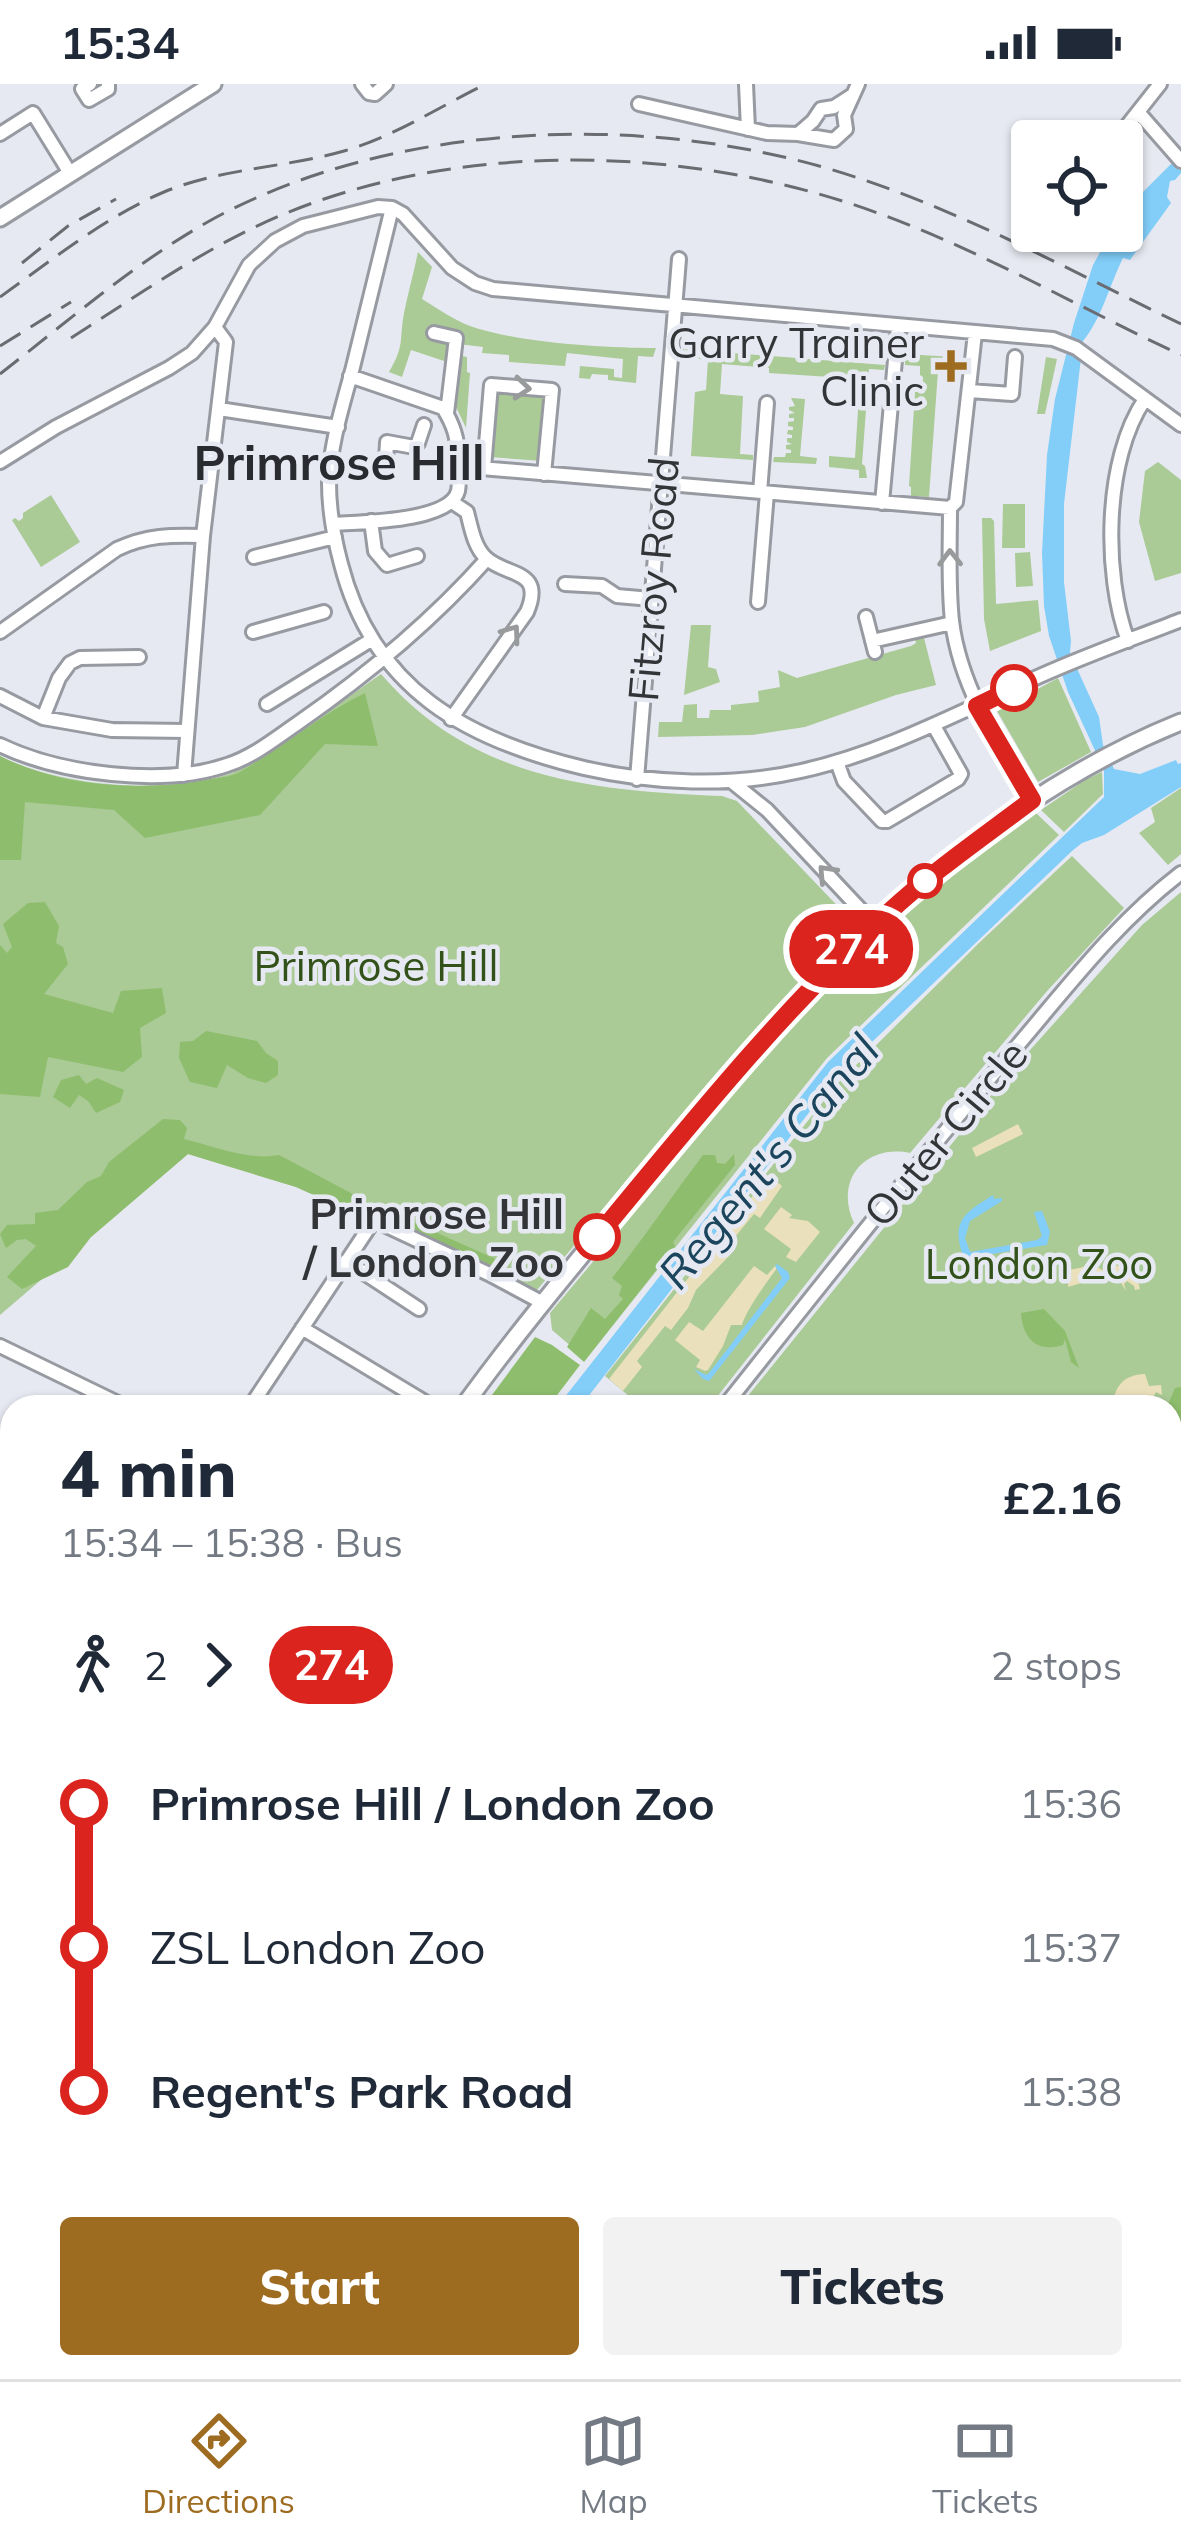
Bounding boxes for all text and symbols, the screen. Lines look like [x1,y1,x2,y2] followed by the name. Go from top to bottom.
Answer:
[60,14,179,70] text: 15:34
[1011,120,1143,252] map controls
[1011,120,1143,252] button: locate
[668,316,925,417] place label: Garry Trainer Clinic
[935,350,967,382] marker: Garry Trainer Clinic
[513,375,532,400] one-way arrow
[193,432,485,492] district label: Primrose Hill
[616,455,690,703] street label: Fitzroy Road
[938,548,964,567] one-way arrow
[498,624,520,646] one-way arrow
[992,666,1036,710] unlabelled marker
[909,865,941,897] unlabelled marker
[819,866,840,887] one-way arrow
[782,910,920,988] line badge: 274
[813,922,889,975] text: 274
[254,939,498,992] park label: Primrose Hill
[646,1023,891,1299] water label: Regent's Canal
[852,1029,1038,1237] street label: Outer Circle
[301,1187,564,1288] place label: Primrose Hill / London Zoo
[575,1215,619,1259] marker: Primrose Hill / London Zoo
[925,1237,1153,1290] park label: London Zoo
[60,1431,237,1514] text: 4 min
[1003,1469,1122,1525] text: £2.16
[60,1518,403,1567] text: 15:34 – 15:38 · Bus
[60,1632,126,1698] icon: walk
[185,1632,251,1698] icon: forward
[293,1638,369,1691] text: 274
[144,1641,167,1690] text: 2
[991,1641,1122,1690] text: 2 stops
[150,1775,715,1831] text: Primrose Hill / London Zoo
[1020,1779,1122,1828] text: 15:36
[150,1919,486,1975] text: ZSL London Zoo
[1020,1923,1122,1972] text: 15:37
[150,2063,573,2119] text: Regent's Park Road
[1020,2067,1122,2116] text: 15:38
[60,2217,579,2355] button: Start
[603,2217,1122,2355] button: Tickets
[142,2408,295,2521] tab: Directions
[580,2408,647,2521] tab: Map
[932,2408,1039,2521] tab: Tickets

